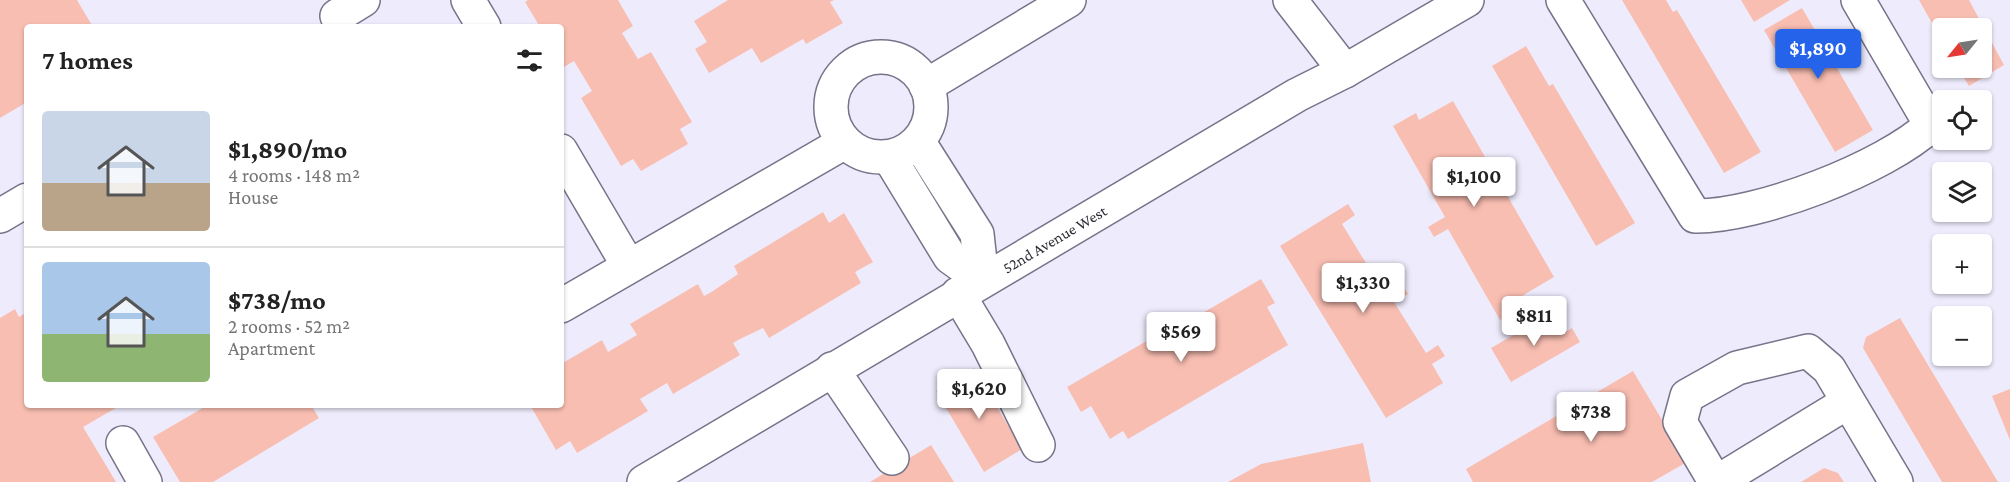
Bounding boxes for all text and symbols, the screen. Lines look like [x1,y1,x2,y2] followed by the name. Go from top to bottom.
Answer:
[1932,18,1992,78] north arrow
[1932,18,1992,366] map controls
[1769,29,1867,80] pin: $1,890
[1789,37,1847,59] text: $1,890
[513,44,546,77] icon: filters
[42,46,133,75] text: 7 homes
[1932,90,1992,150] button: locate
[90,135,162,207] icon: home
[228,135,347,164] text: $1,890/mo
[1425,157,1523,208] pin: $1,100
[1932,162,1992,222] button: layers
[228,164,360,186] text: 4 rooms · 148 m²
[1447,165,1501,187] text: $1,100
[228,186,278,208] text: House
[1000,202,1110,277] street label: 52nd Avenue West
[1932,234,1992,294] button: +
[1314,263,1412,314] pin: $1,330
[1336,271,1390,293] text: $1,330
[90,286,162,358] icon: home
[228,286,326,315] text: $738/mo
[1498,296,1570,347] pin: $811
[1516,304,1552,326] text: $811
[1932,306,1992,366] button: −
[1145,312,1217,363] pin: $569
[228,315,350,337] text: 2 rooms · 52 m²
[1160,320,1202,342] text: $569
[228,337,315,359] text: Apartment
[930,369,1028,420] pin: $1,620
[951,377,1007,399] text: $1,620
[1555,392,1627,443] pin: $738
[1571,400,1611,422] text: $738

